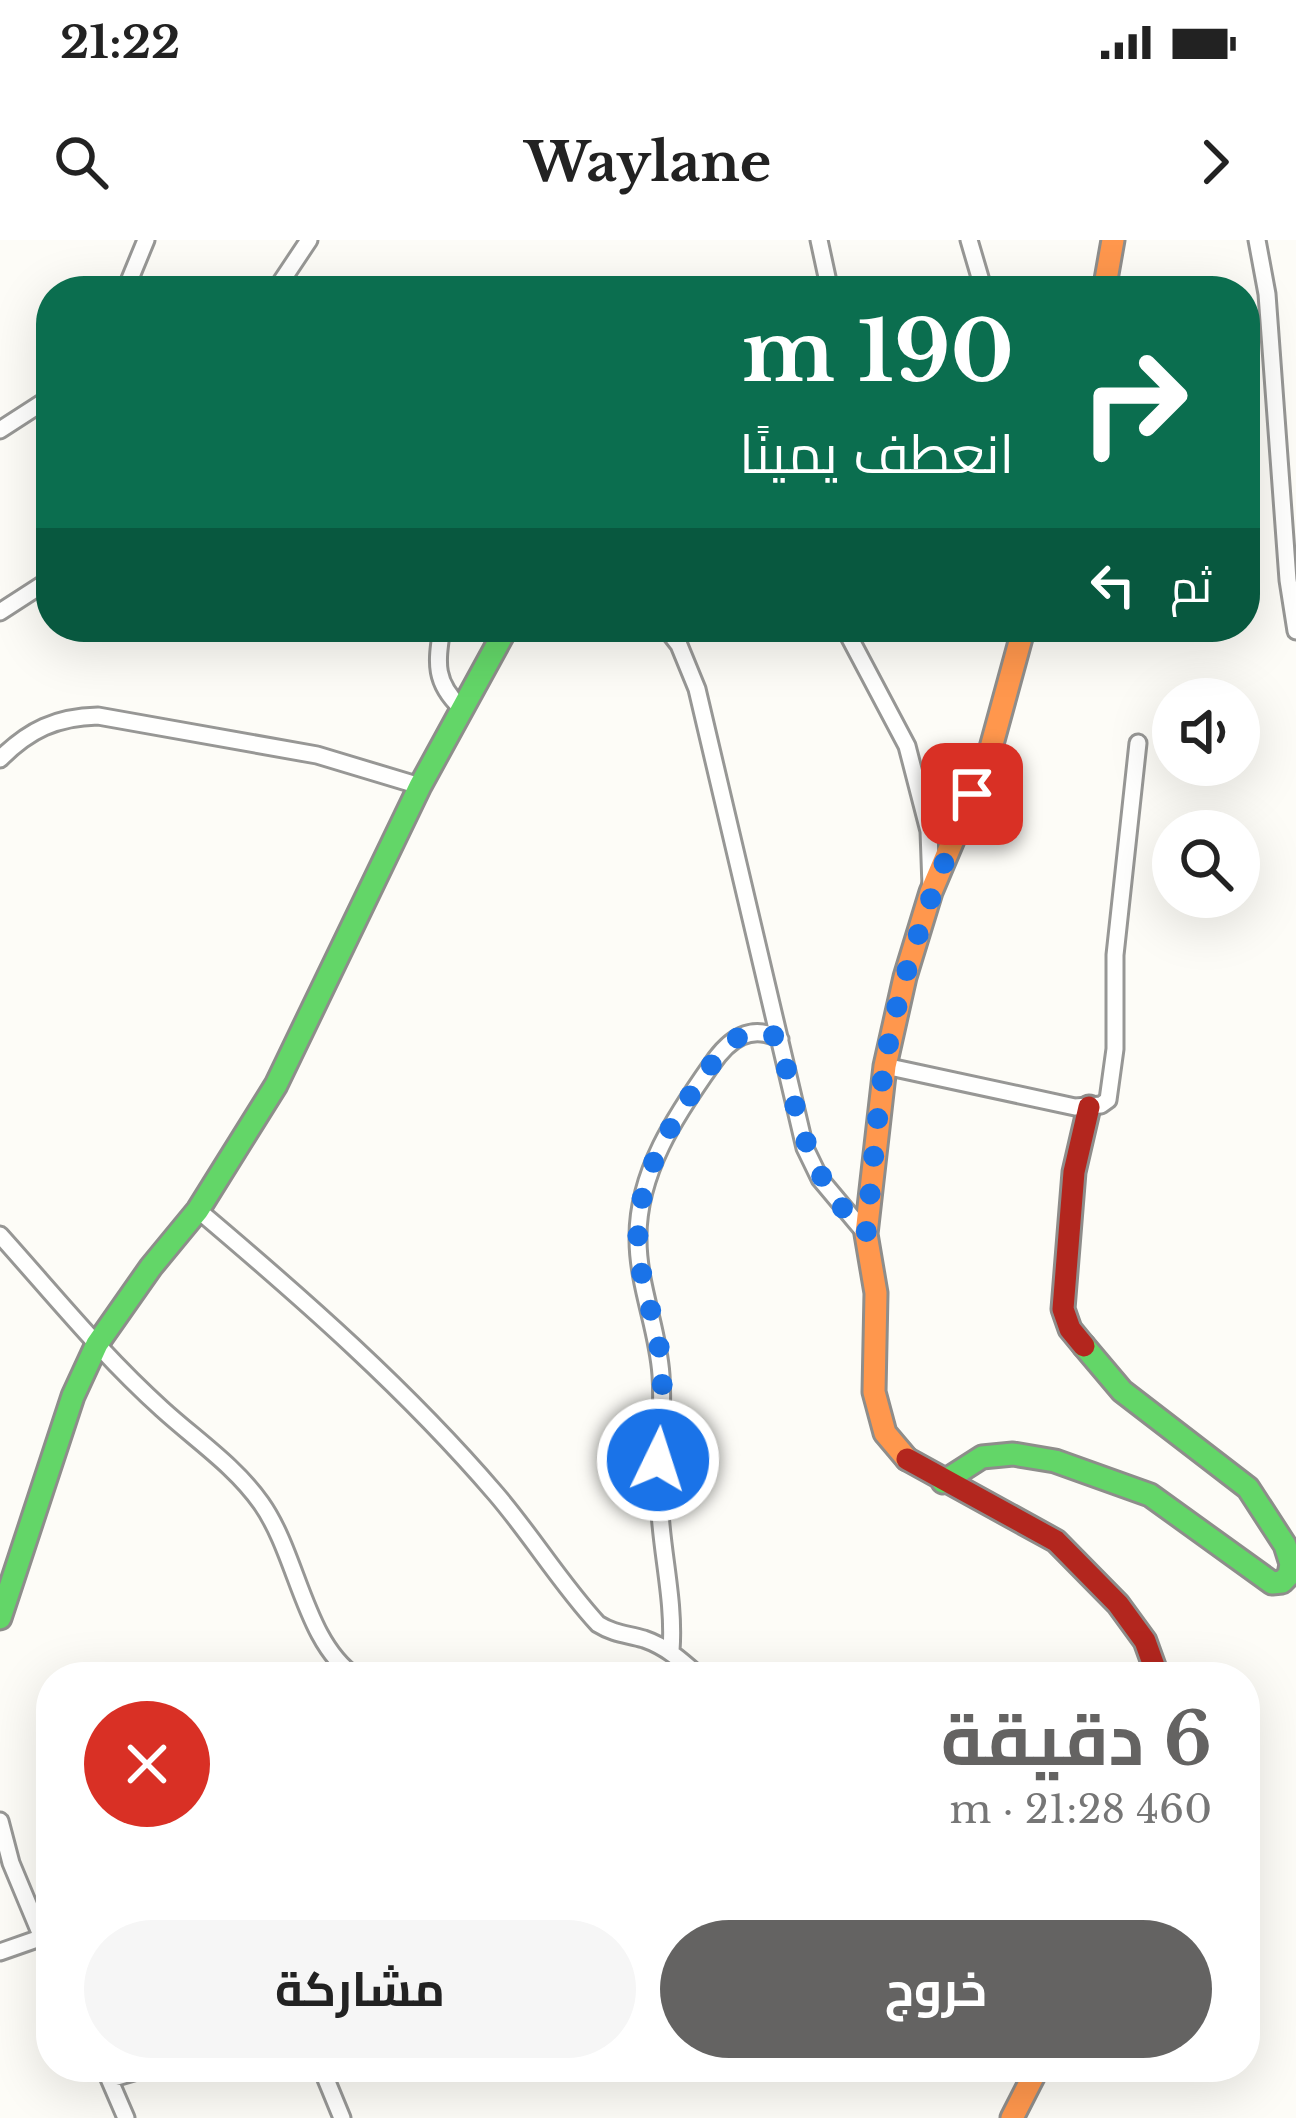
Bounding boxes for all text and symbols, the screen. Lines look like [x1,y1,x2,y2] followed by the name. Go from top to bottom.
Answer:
[60,14,180,70] text: 21:22
[48,129,114,195] icon: search
[525,129,771,196] text: Waylane
[1182,129,1248,195] icon: forward
[742,300,1014,404] text: 190 m
[1056,324,1212,480] icon: right
[739,421,1014,488] text: انعطف يمينًا
[1080,552,1146,618] icon: left
[1170,558,1212,614] text: ثم
[1152,678,1260,918] map controls
[1152,678,1260,786] button: sound
[921,743,1023,845] pin
[939,761,1005,827] icon: arrive
[1152,810,1260,918] button: search
[595,1397,721,1523] position arrow
[941,1695,1212,1784] text: 6 دقيقة
[84,1701,210,1827] button: close
[950,1785,1212,1834] text: 460 m · 21:28
[84,1920,636,2058] button: مشاركة
[660,1920,1212,2058] button: خروج

